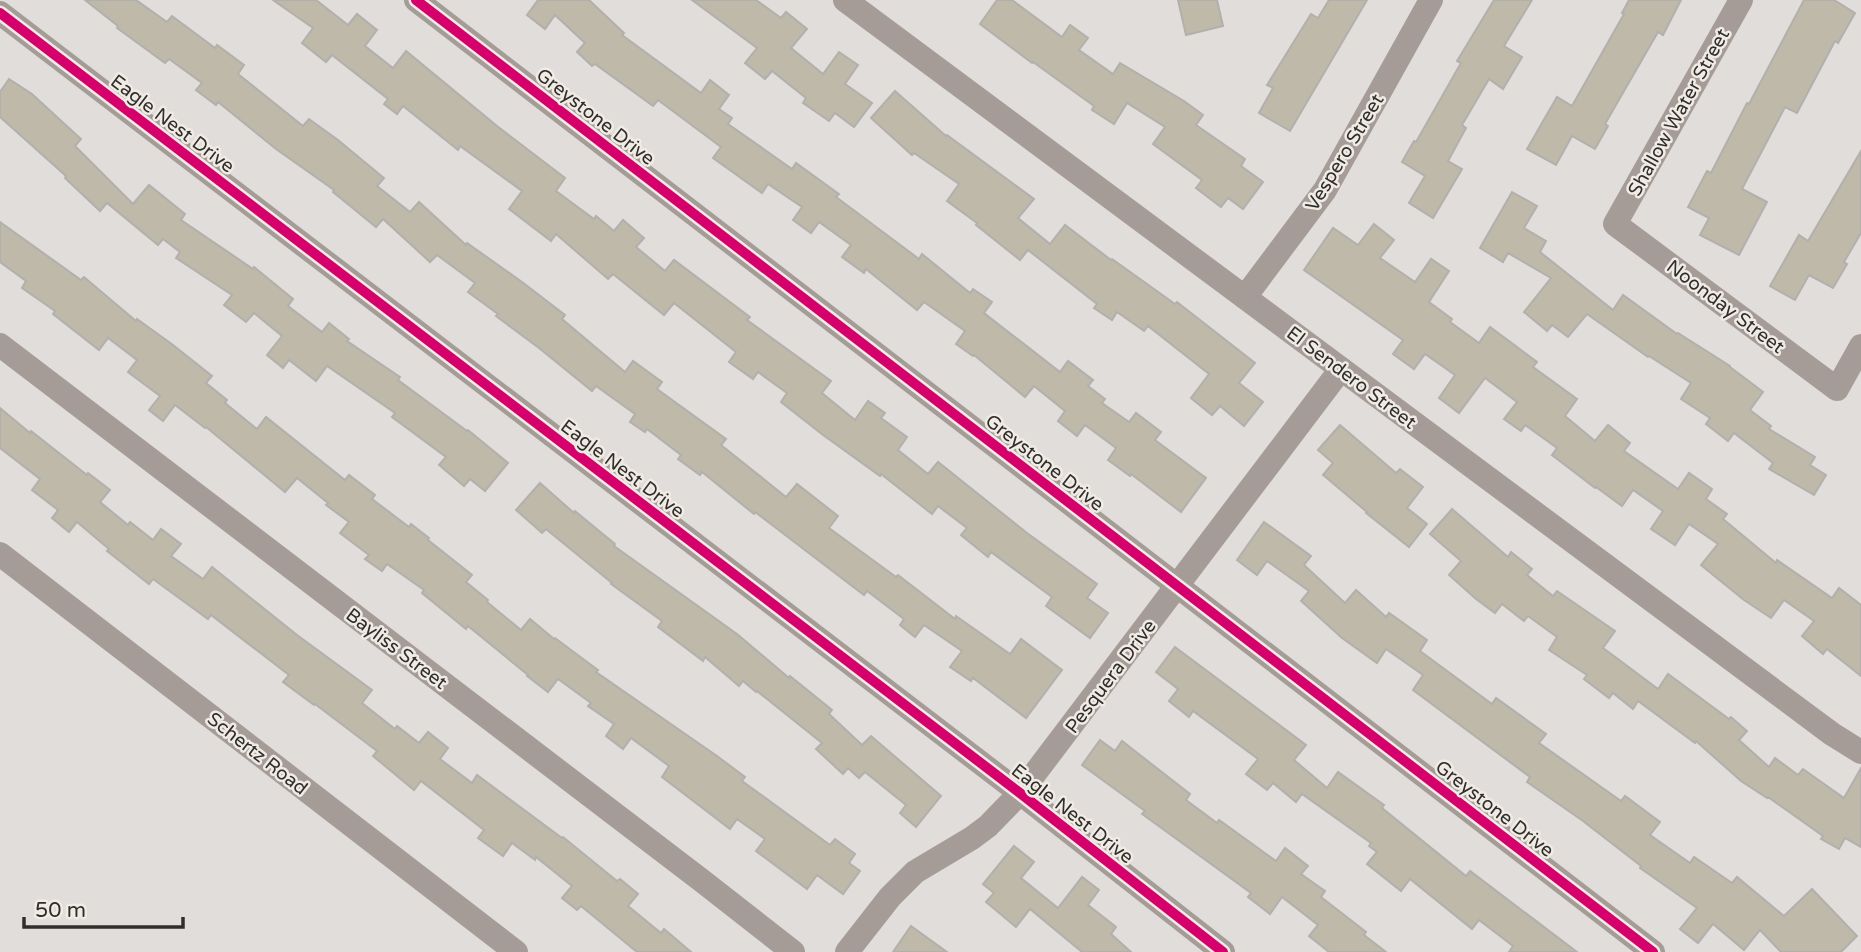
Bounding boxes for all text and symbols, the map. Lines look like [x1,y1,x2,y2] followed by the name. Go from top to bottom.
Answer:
[1624,25,1734,200] street label: Shallow Water Street
[532,64,659,170] street label: Greystone Drive
[106,70,238,177] street label: Eagle Nest Drive
[1301,90,1388,215] street label: Vespero Street
[1662,255,1789,358] street label: Noonday Street
[1282,322,1420,434] street label: El Sendero Street
[981,410,1108,516] street label: Greystone Drive
[556,415,688,522] street label: Eagle Nest Drive
[342,604,451,694] street label: Bayliss Street
[1061,616,1161,738] street label: Pesquera Drive
[203,708,312,800] street label: Schertz Road
[1431,756,1558,862] street label: Greystone Drive
[1007,759,1138,868] street label: Eagle Nest Drive
[24,886,184,930] scale bar
[35,898,86,923] text: 50 m

